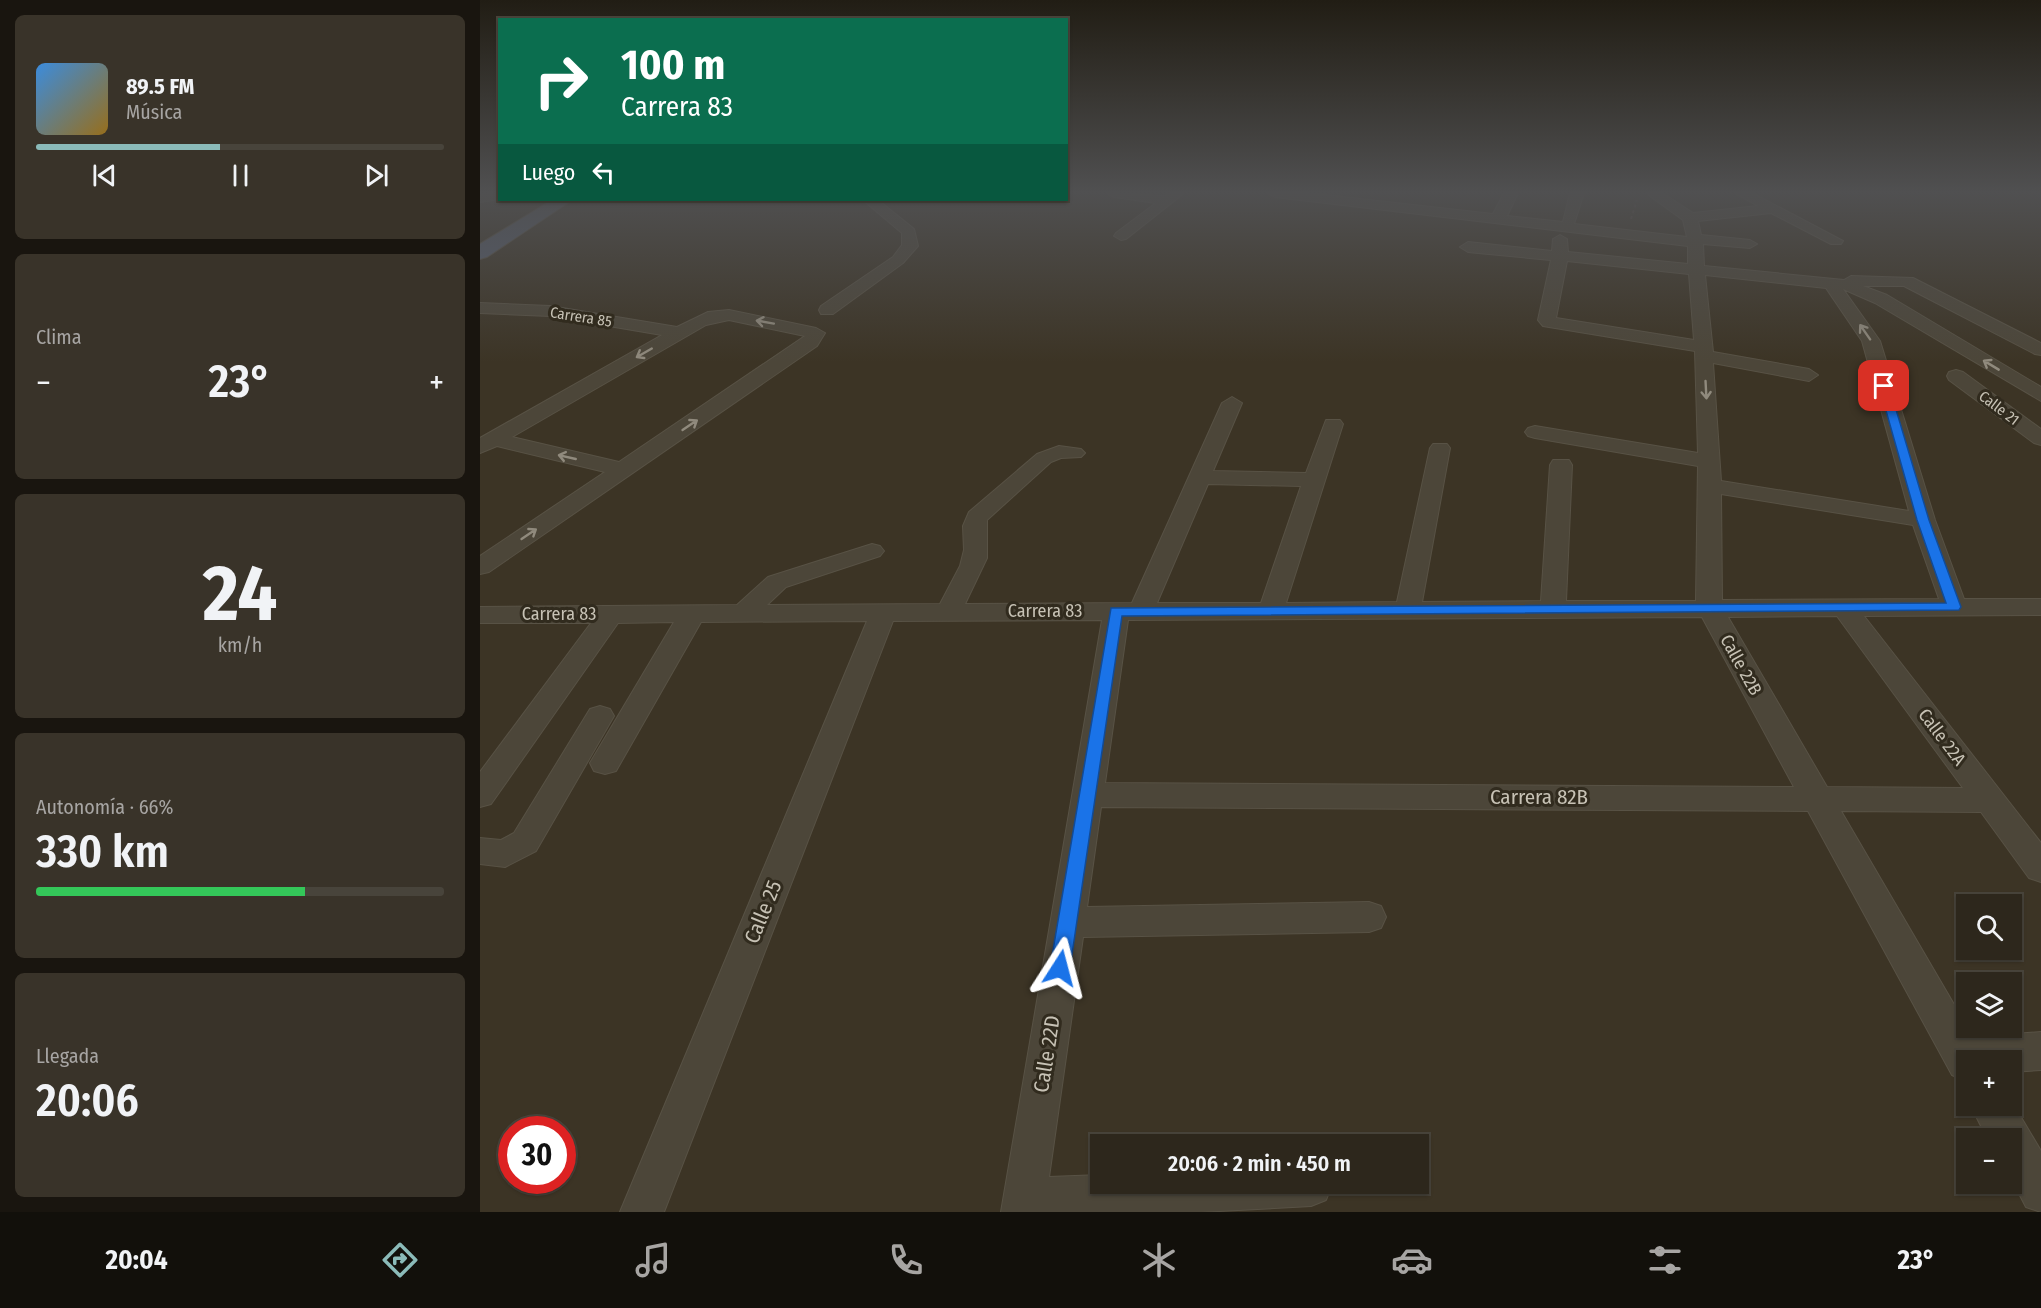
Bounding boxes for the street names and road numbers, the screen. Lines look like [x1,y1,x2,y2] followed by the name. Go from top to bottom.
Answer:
[549,303,613,331] street label: Carrera 85
[1975,387,2023,429] street label: Calle 21
[1008,600,1082,622] street label: Carrera 83
[522,603,596,625] street label: Carrera 83
[1715,631,1767,699] street label: Calle 22B
[1914,704,1971,770] street label: Calle 22A
[1490,784,1588,810] street label: Carrera 82B
[739,877,787,947] street label: Calle 25
[1028,1014,1066,1094] street label: Calle 22D

